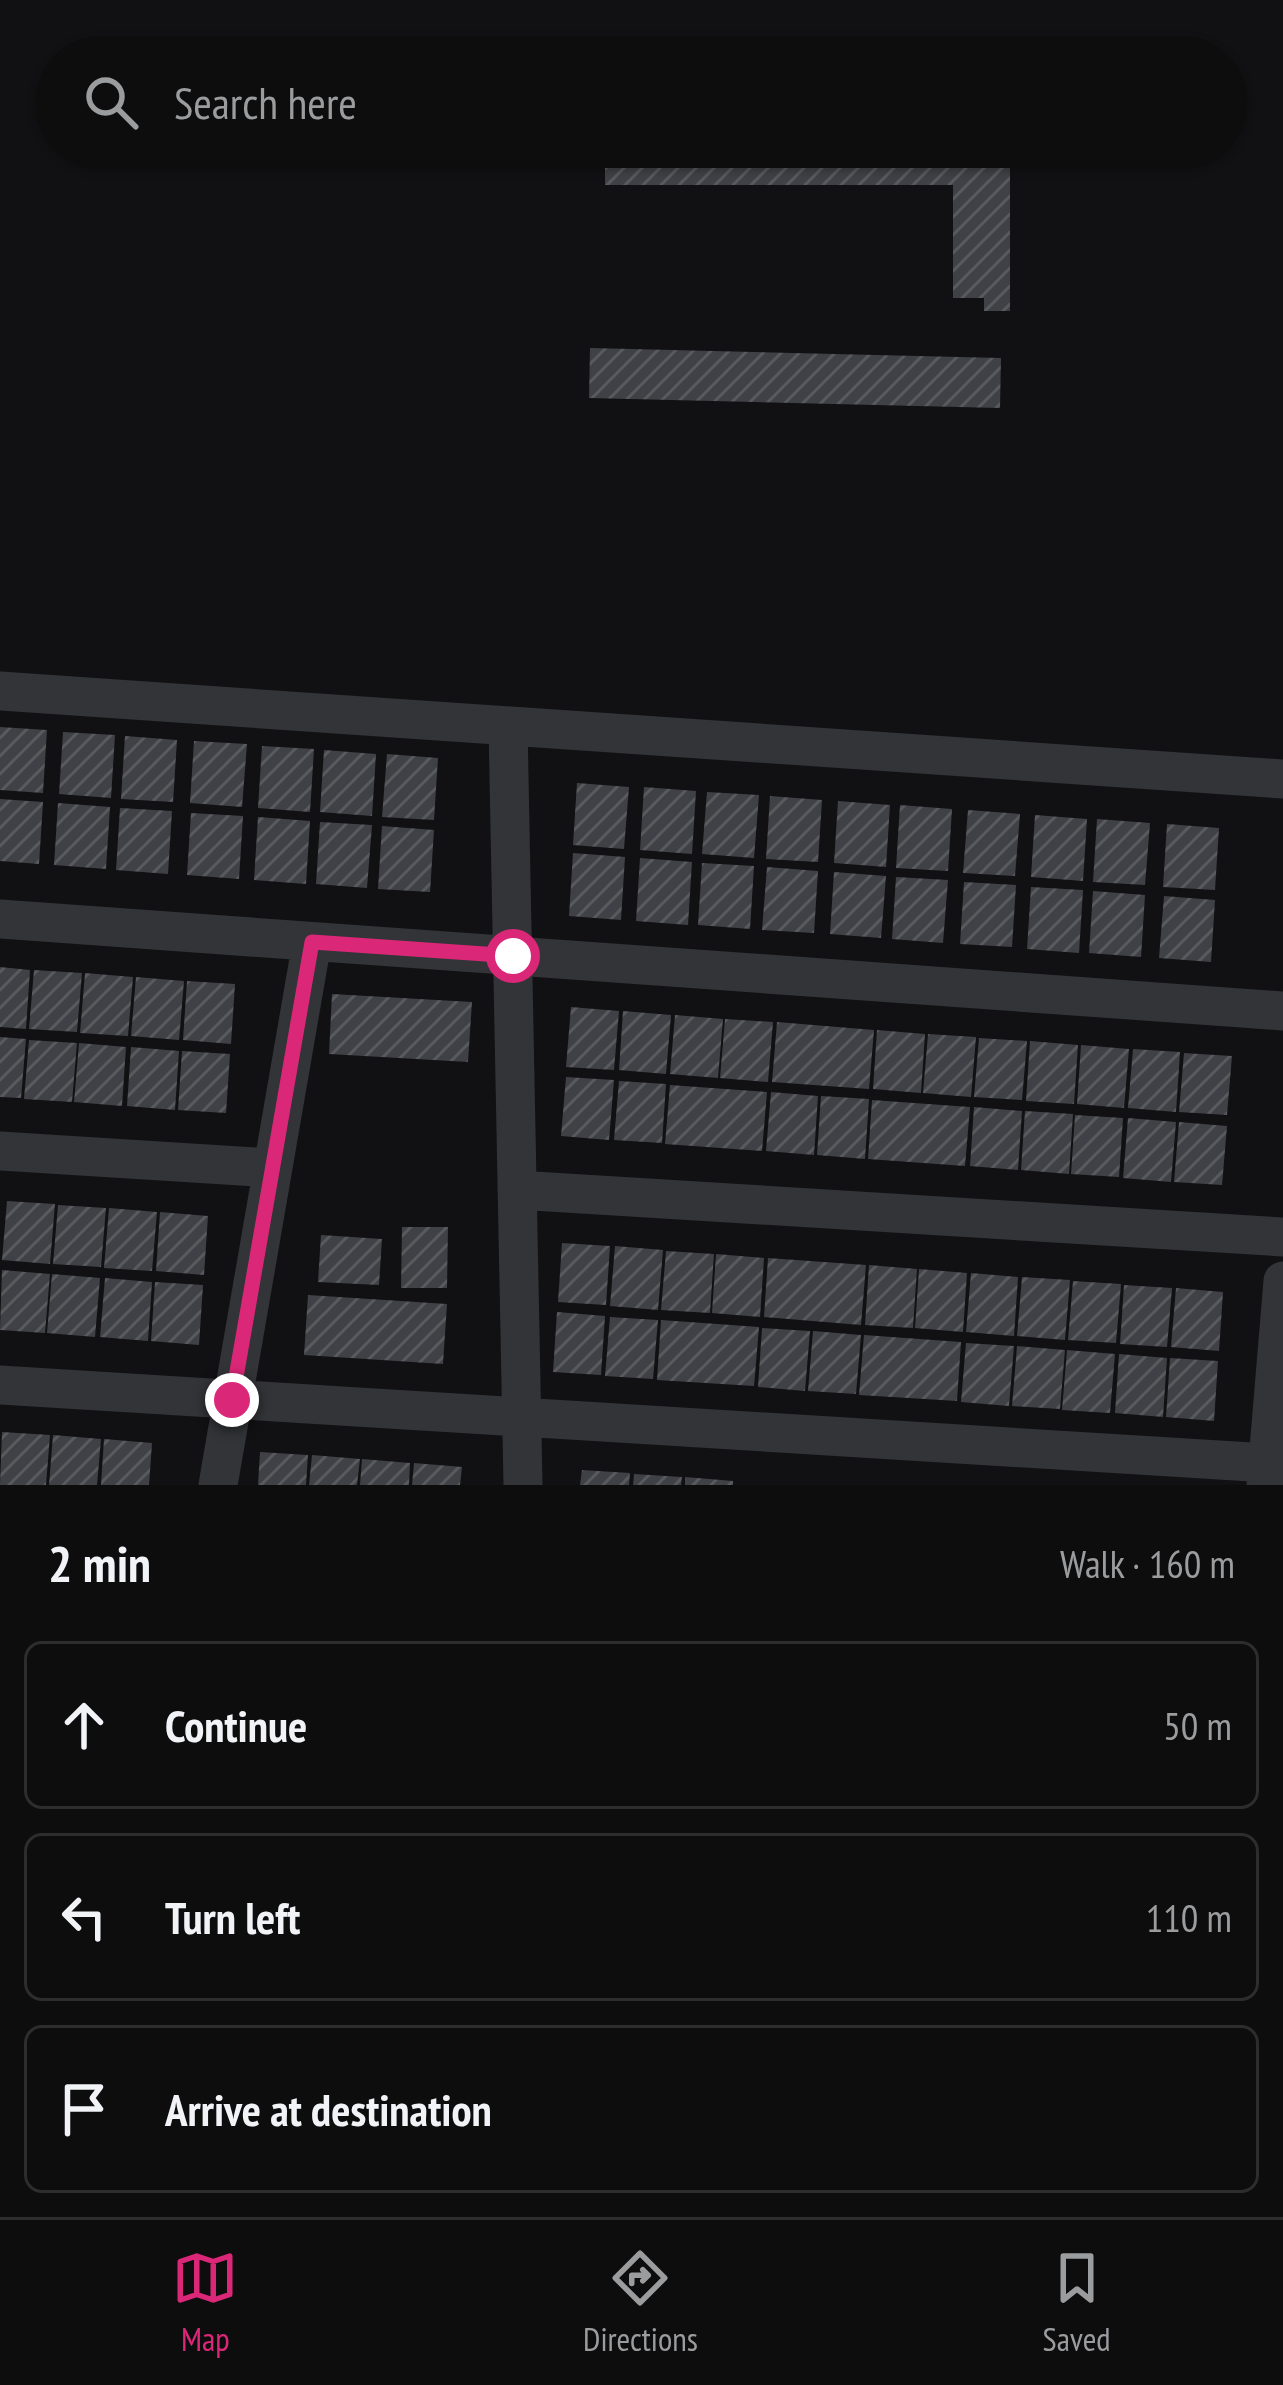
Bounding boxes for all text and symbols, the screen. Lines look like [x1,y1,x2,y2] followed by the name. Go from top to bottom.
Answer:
[36,36,1247,168] search box
[78,69,144,135] icon: search
[174,73,357,131] text: Search here
[486,929,540,983] route start
[205,1373,259,1427] route end
[48,1530,151,1596] text: 2 min
[1060,1538,1235,1589] text: Walk · 160 m
[51,1692,117,1758] icon: ahead
[165,1696,307,1754] text: Continue
[1163,1700,1232,1751] text: 50 m
[51,1884,117,1950] icon: left
[165,1888,300,1946] text: Turn left
[1146,1892,1232,1943] text: 110 m
[51,2076,117,2142] icon: arrive
[165,2080,492,2138] text: Arrive at destination
[172,2245,238,2360] tab: Map
[583,2245,698,2360] tab: Directions
[1043,2245,1111,2360] tab: Saved

